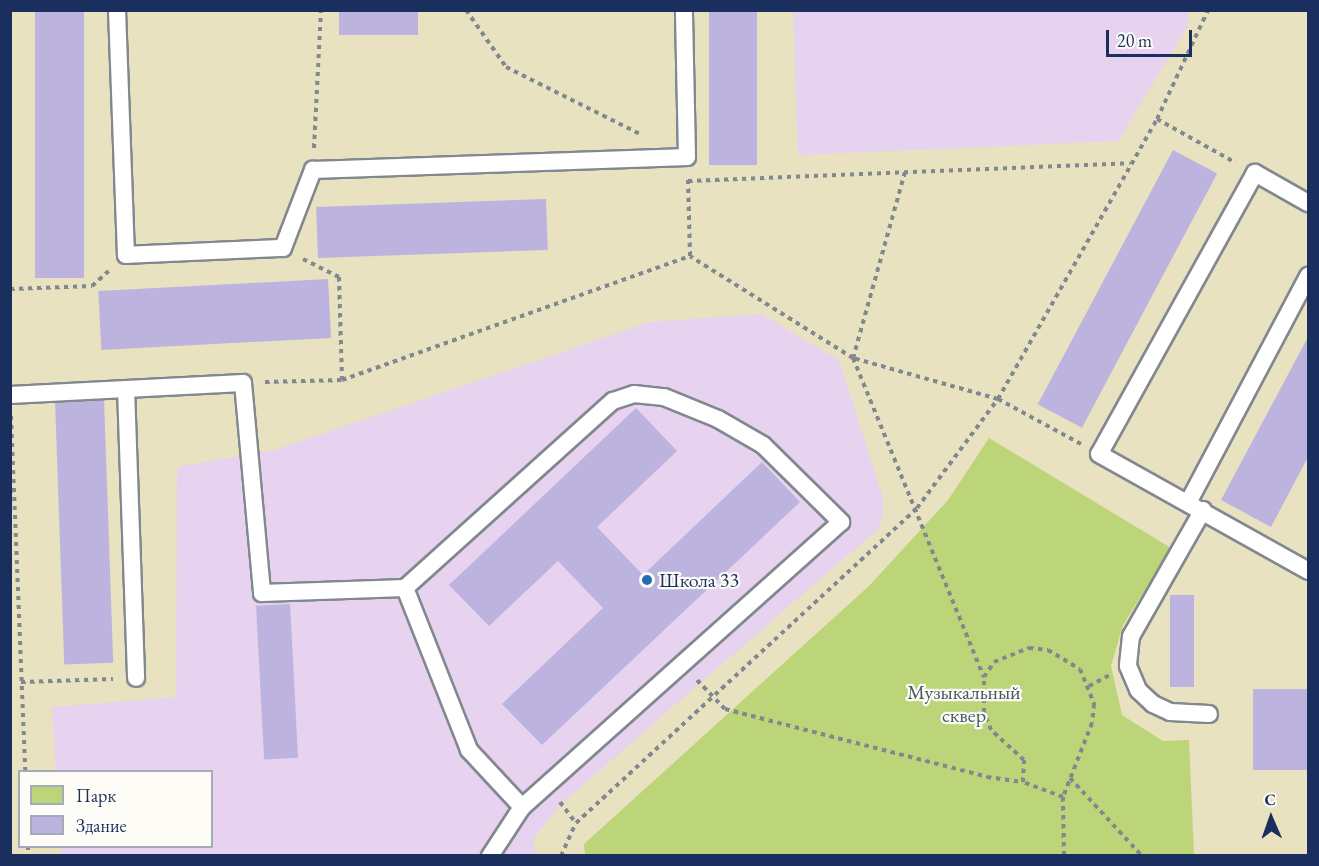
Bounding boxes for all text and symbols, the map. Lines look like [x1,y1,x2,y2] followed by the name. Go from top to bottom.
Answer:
[1109,18,1194,56] scale bar
[1117,29,1152,52] text: 20 m
[659,568,739,592] place label: Школа 33
[640,573,654,587] marker: Школа 33
[907,681,1021,728] park label: Музыкальный сквер
[18,770,213,848] legend
[76,784,116,807] text: Парк
[1241,788,1301,848] north arrow
[1264,789,1276,810] text: С
[76,814,126,837] text: Здание

